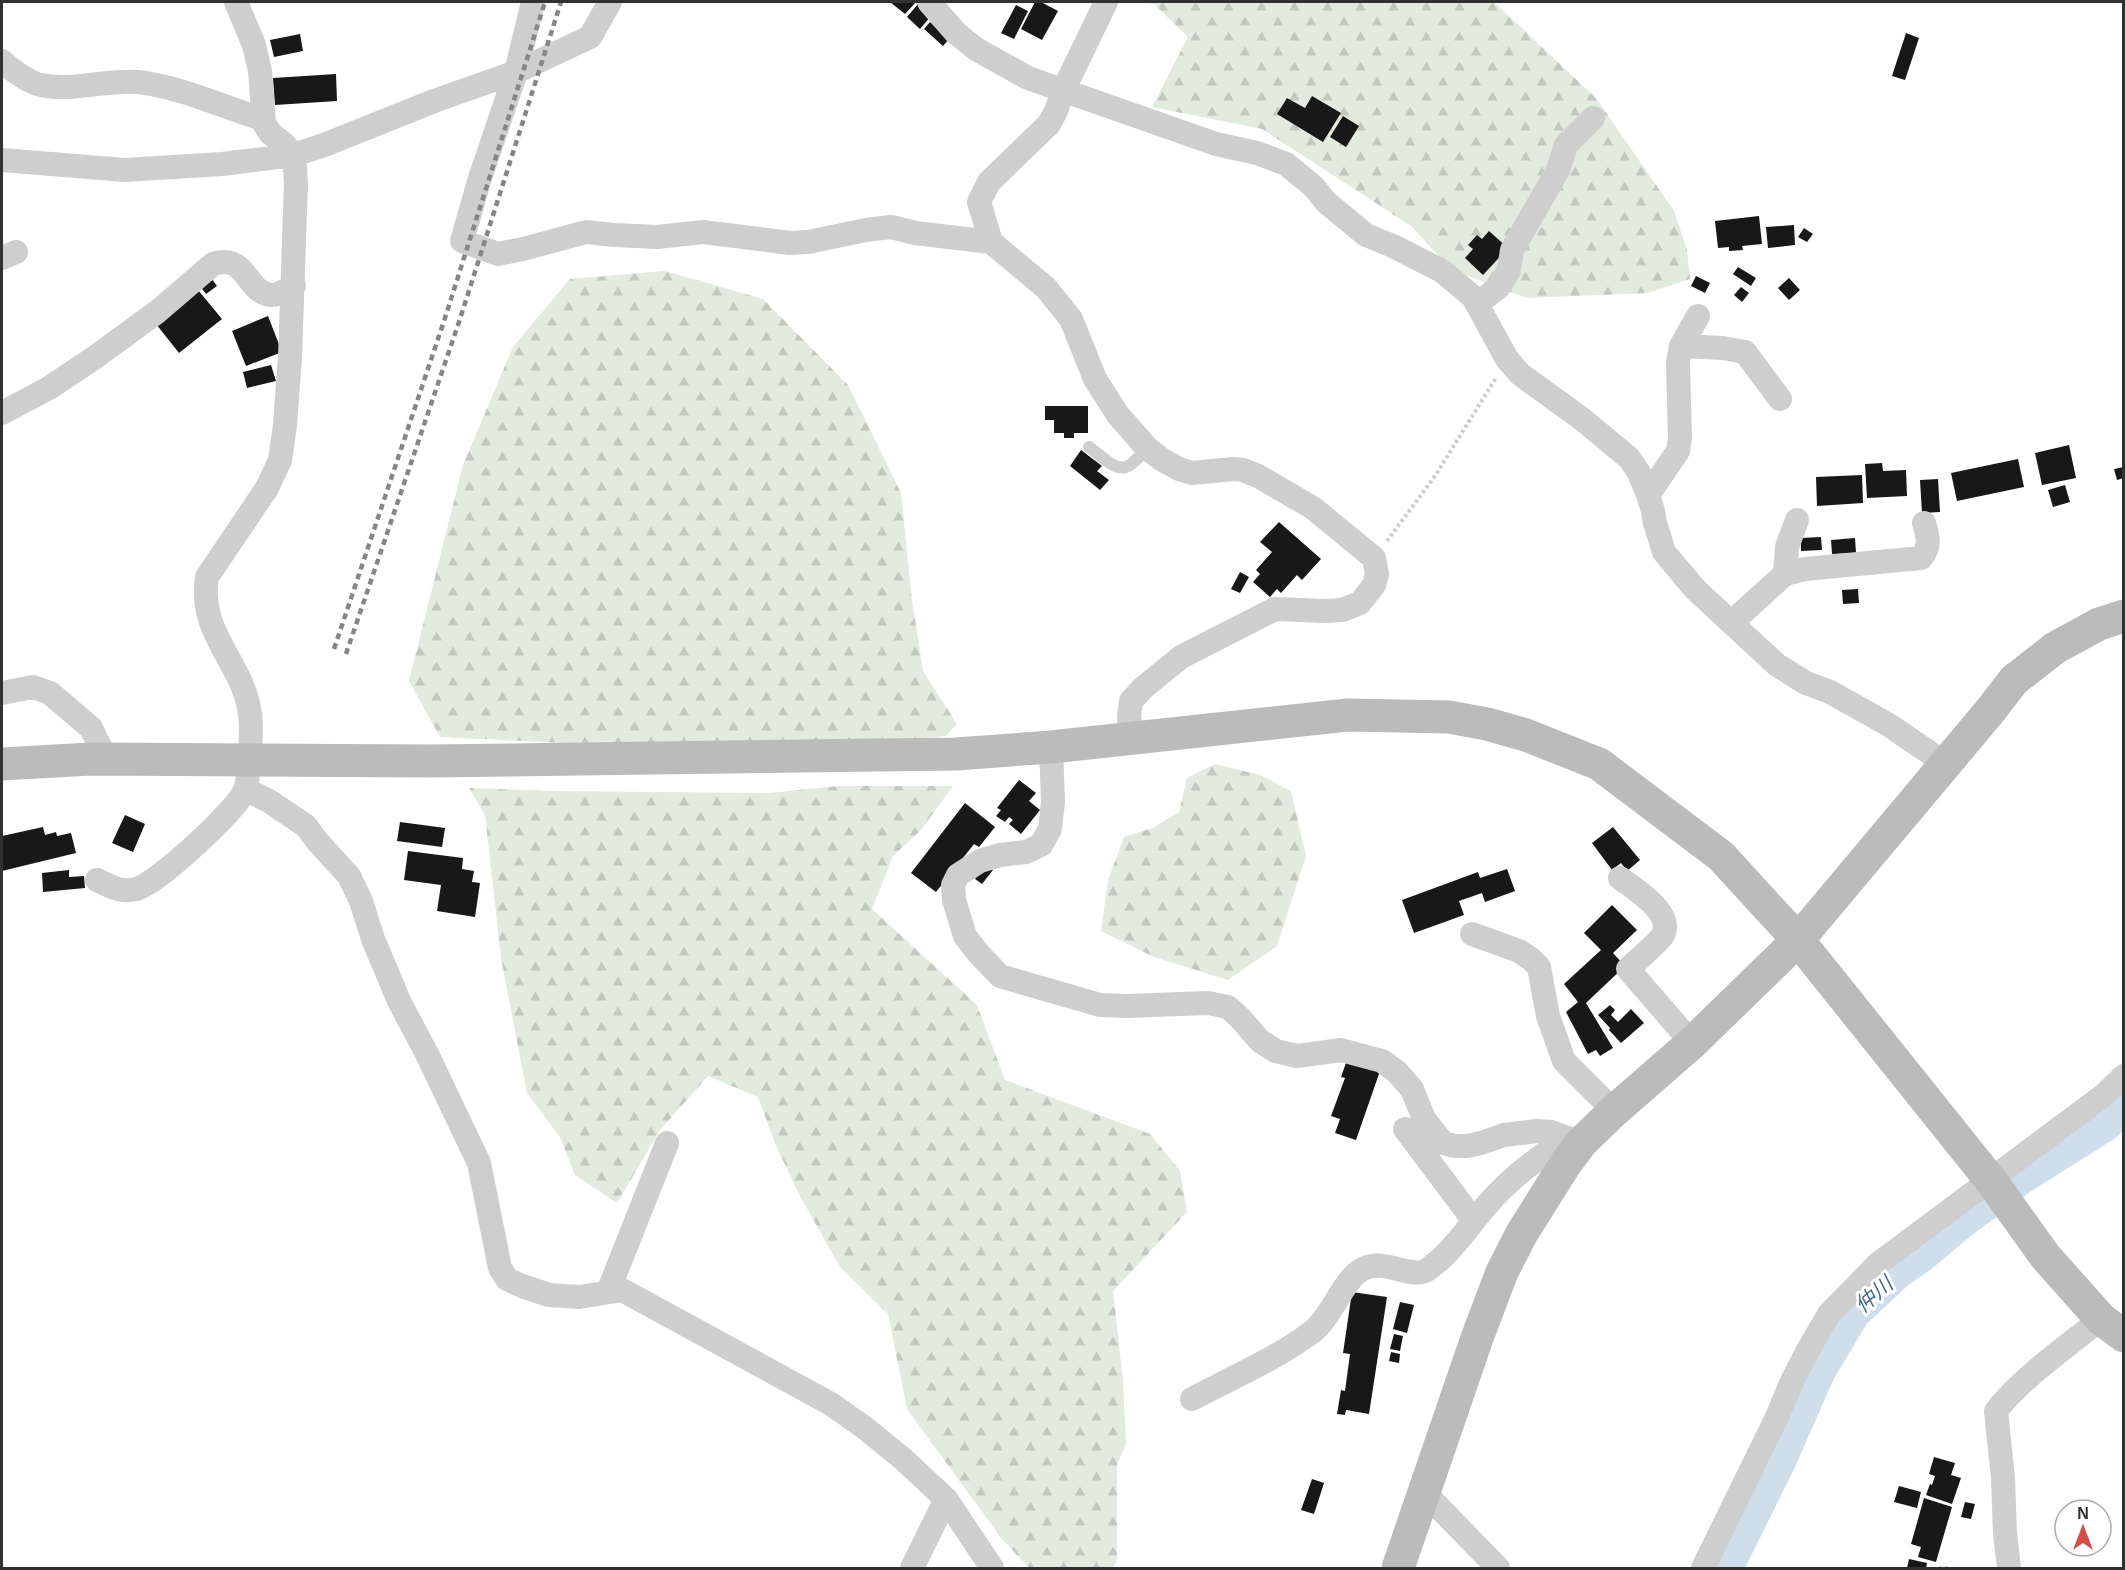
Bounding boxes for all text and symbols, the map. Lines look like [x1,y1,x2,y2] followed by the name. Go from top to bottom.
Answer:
[1850,1271,1899,1317] water label: 仲川
[2053,1498,2113,1558] north arrow
[2077,1505,2089,1522] text: N

